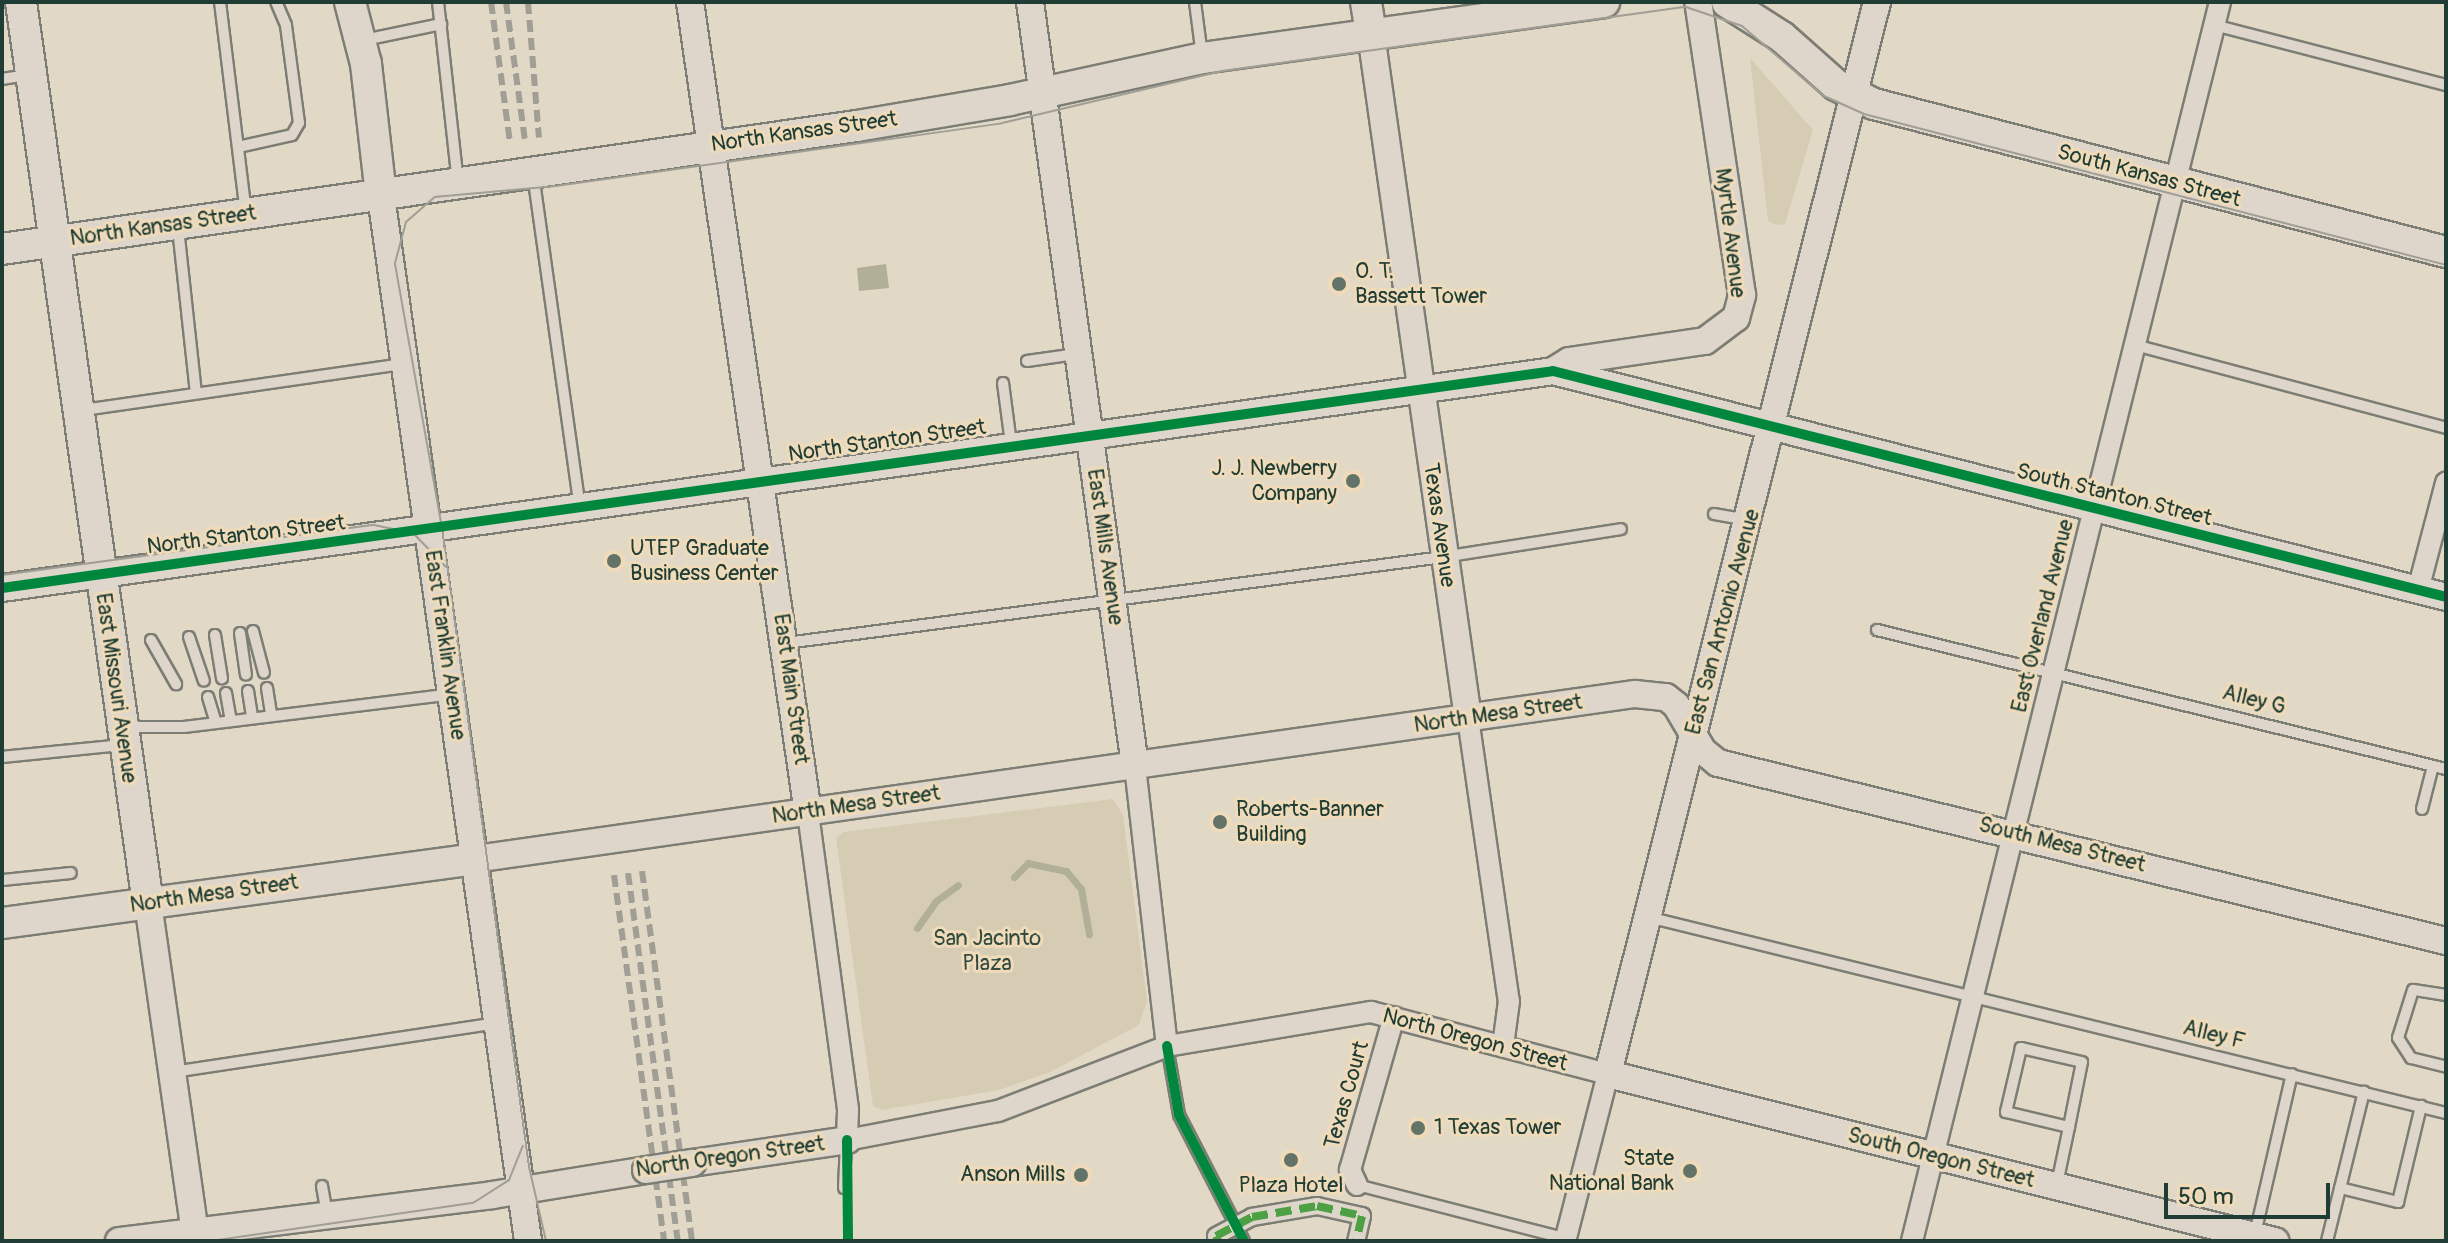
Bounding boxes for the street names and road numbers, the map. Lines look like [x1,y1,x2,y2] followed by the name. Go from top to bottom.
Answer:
[709,106,899,158] street label: North Kansas Street
[2054,139,2244,213] street label: South Kansas Street
[1709,167,1751,299] street label: Myrtle Avenue
[68,200,258,252] street label: North Kansas Street
[786,414,988,468] street label: North Stanton Street
[2014,458,2214,532] street label: South Stanton Street
[1417,461,1461,589] street label: Texas Avenue
[1081,467,1129,627] street label: East Mills Avenue
[1680,506,1766,738] street label: East San Antonio Avenue
[145,510,347,560] street label: North Stanton Street
[2006,517,2080,715] street label: East Overland Avenue
[419,548,471,742] street label: East Franklin Avenue
[90,591,142,785] street label: East Missouri Avenue
[767,612,815,766] street label: East Main Street
[2220,679,2288,721] street label: Alley G
[1412,689,1584,739] street label: North Mesa Street
[770,780,942,830] street label: North Mesa Street
[1976,812,2148,878] street label: South Mesa Street
[128,869,300,919] street label: North Mesa Street
[1380,1003,1570,1077] street label: North Oregon Street
[2180,1015,2248,1055] street label: Alley F
[1319,1038,1375,1152] street label: Texas Court
[1845,1122,2037,1194] street label: South Oregon Street
[634,1131,826,1183] street label: North Oregon Street

